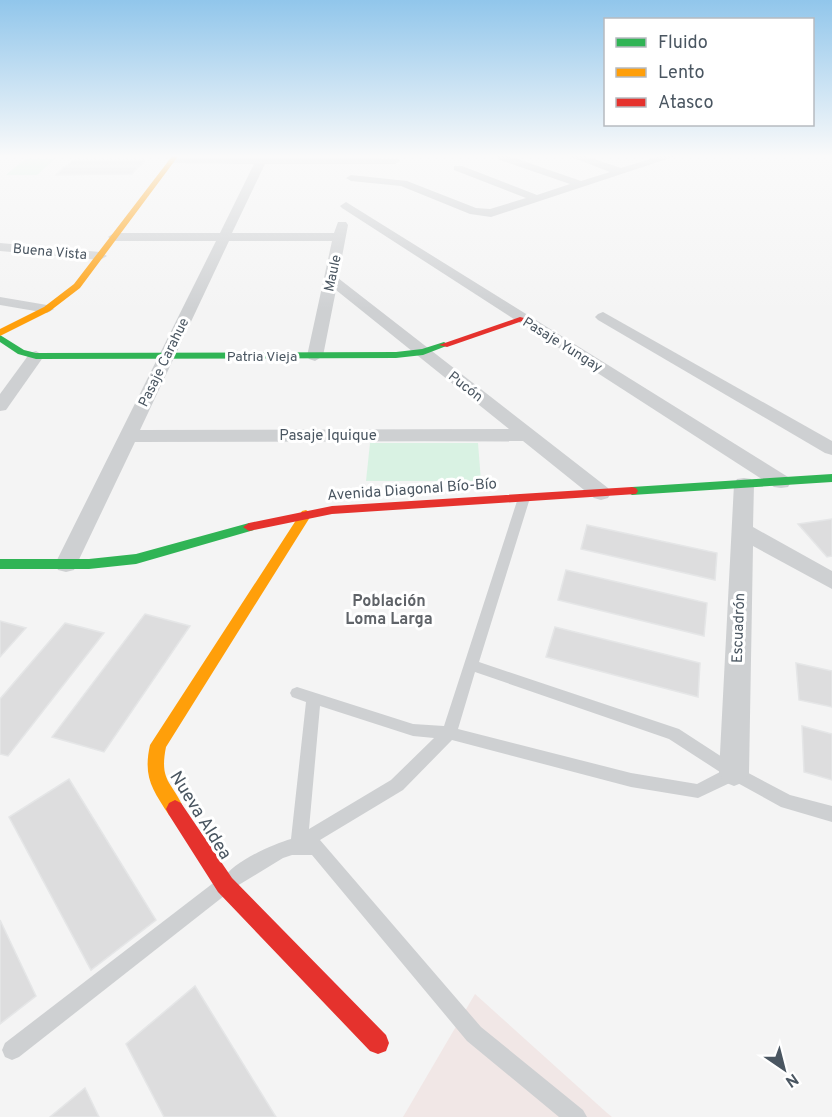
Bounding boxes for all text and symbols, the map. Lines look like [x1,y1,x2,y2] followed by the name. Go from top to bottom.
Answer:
[604,18,814,126] legend
[658,32,708,55] text: Fluido
[658,62,704,85] text: Lento
[658,92,714,115] text: Atasco
[12,241,88,264] street label: Buena Vista
[321,253,346,293] street label: Maule
[519,314,605,377] street label: Pasaje Yungay
[135,315,193,410] street label: Pasaje Carahue
[227,349,297,366] street label: Patria Vieja
[444,368,486,406] street label: Pucón
[279,427,377,446] street label: Pasaje Iquique
[327,475,498,506] street label: Avenida Diagonal Bío-Bío
[345,592,433,630] district label: Población Loma Larga
[729,593,750,664] street label: Escuadrón
[163,767,236,864] street label: Nueva Aldea
[754,1039,814,1099] north arrow
[781,1068,802,1091] text: N

